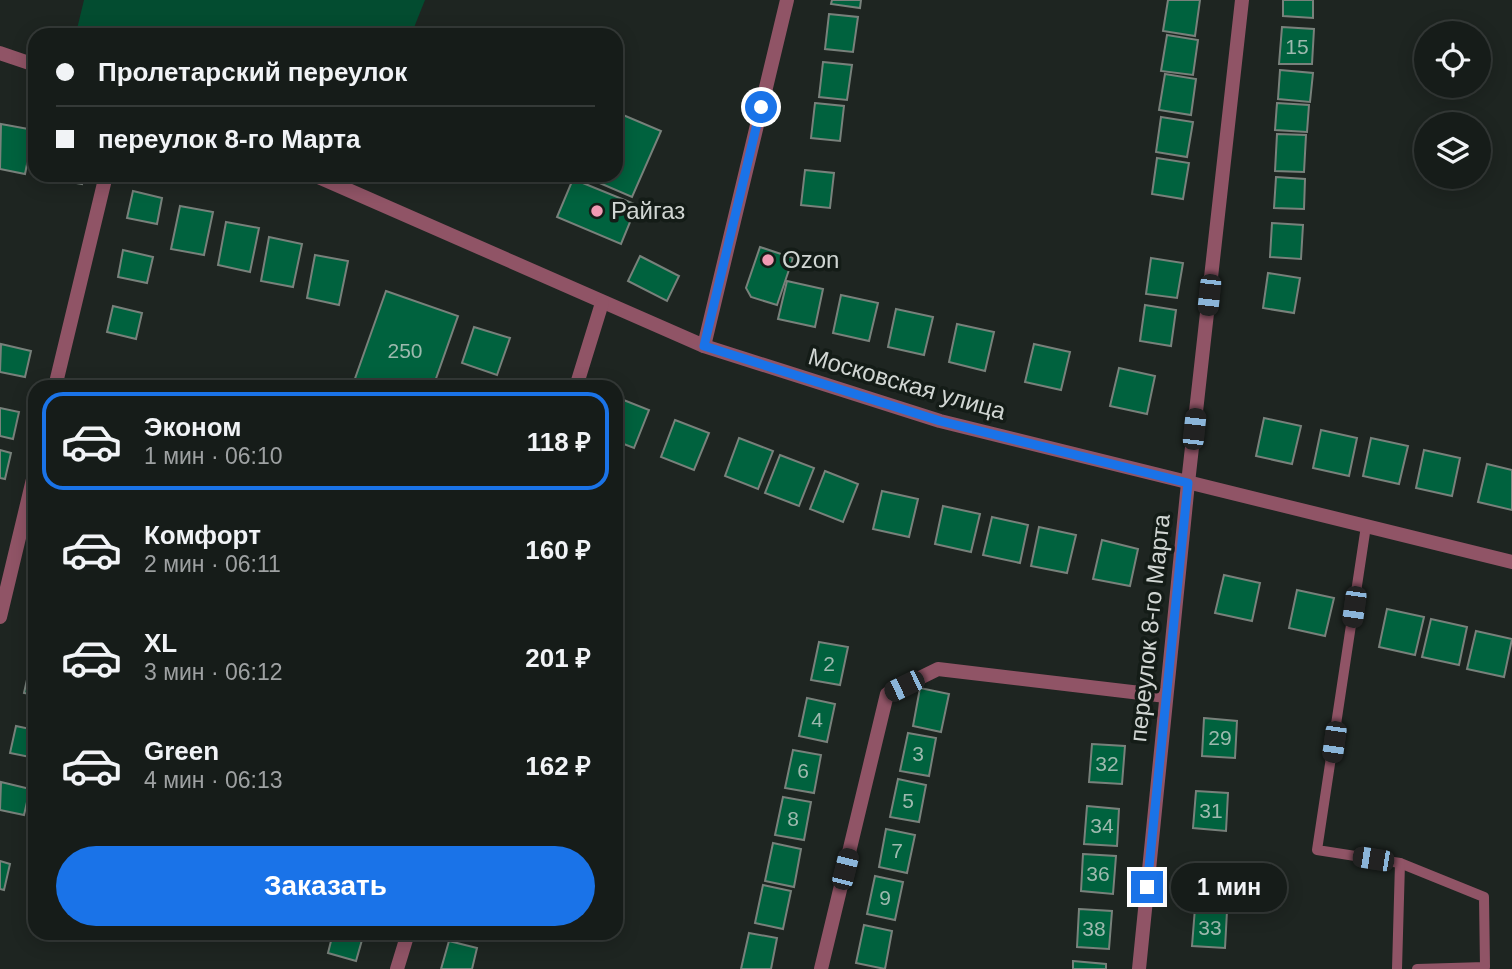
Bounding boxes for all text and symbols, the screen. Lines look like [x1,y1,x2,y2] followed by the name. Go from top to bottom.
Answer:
[1414,21,1491,189] map controls
[1414,21,1491,98] button: locate
[1285,35,1309,58] house number: 15
[98,57,407,87] text: Пролетарский переулок
[745,91,777,123] route start
[1414,112,1491,189] button: layers
[98,124,360,154] text: переулок 8-го Марта
[611,197,685,224] place label: Райгаз
[589,203,605,219] marker: Райгаз
[782,246,839,273] place label: Ozon
[760,252,776,268] marker: Ozon
[1197,273,1222,317] car
[387,339,423,362] house number: 250
[805,342,1010,425] street label: Московская улица
[1182,407,1207,451] car
[60,410,123,473] icon: car
[144,412,242,442] text: Эконом
[527,427,591,457] text: 118 ₽
[144,443,283,469] text: 1 мин · 06:10
[1124,512,1175,743] street label: переулок 8-го Марта
[60,518,123,581] icon: car
[144,520,261,550] text: Комфорт
[525,535,591,565] text: 160 ₽
[144,551,281,577] text: 2 мин · 06:11
[1341,585,1368,629] car
[60,626,123,689] icon: car
[144,628,177,658] text: XL
[525,643,591,673] text: 201 ₽
[823,652,835,675] house number: 2
[144,659,283,685] text: 3 мин · 06:12
[881,667,928,705] car
[811,708,823,731] house number: 4
[1321,720,1348,764] car
[1208,726,1232,749] house number: 29
[60,734,123,797] icon: car
[144,736,219,766] text: Green
[912,742,924,765] house number: 3
[525,751,591,781] text: 162 ₽
[1095,752,1119,775] house number: 32
[797,759,809,782] house number: 6
[144,767,283,793] text: 4 мин · 06:13
[902,789,914,812] house number: 5
[1199,799,1223,822] house number: 31
[787,807,799,830] house number: 8
[1090,814,1114,837] house number: 34
[891,839,903,862] house number: 7
[1351,845,1396,873] car
[56,846,595,926] button: Заказать
[830,846,861,892] car
[1086,862,1110,885] house number: 36
[1172,862,1287,912] callout: 1 мин
[1131,871,1163,903] route end
[1197,874,1261,900] text: 1 мин
[879,886,891,909] house number: 9
[1198,916,1222,939] house number: 33
[1082,917,1106,940] house number: 38

